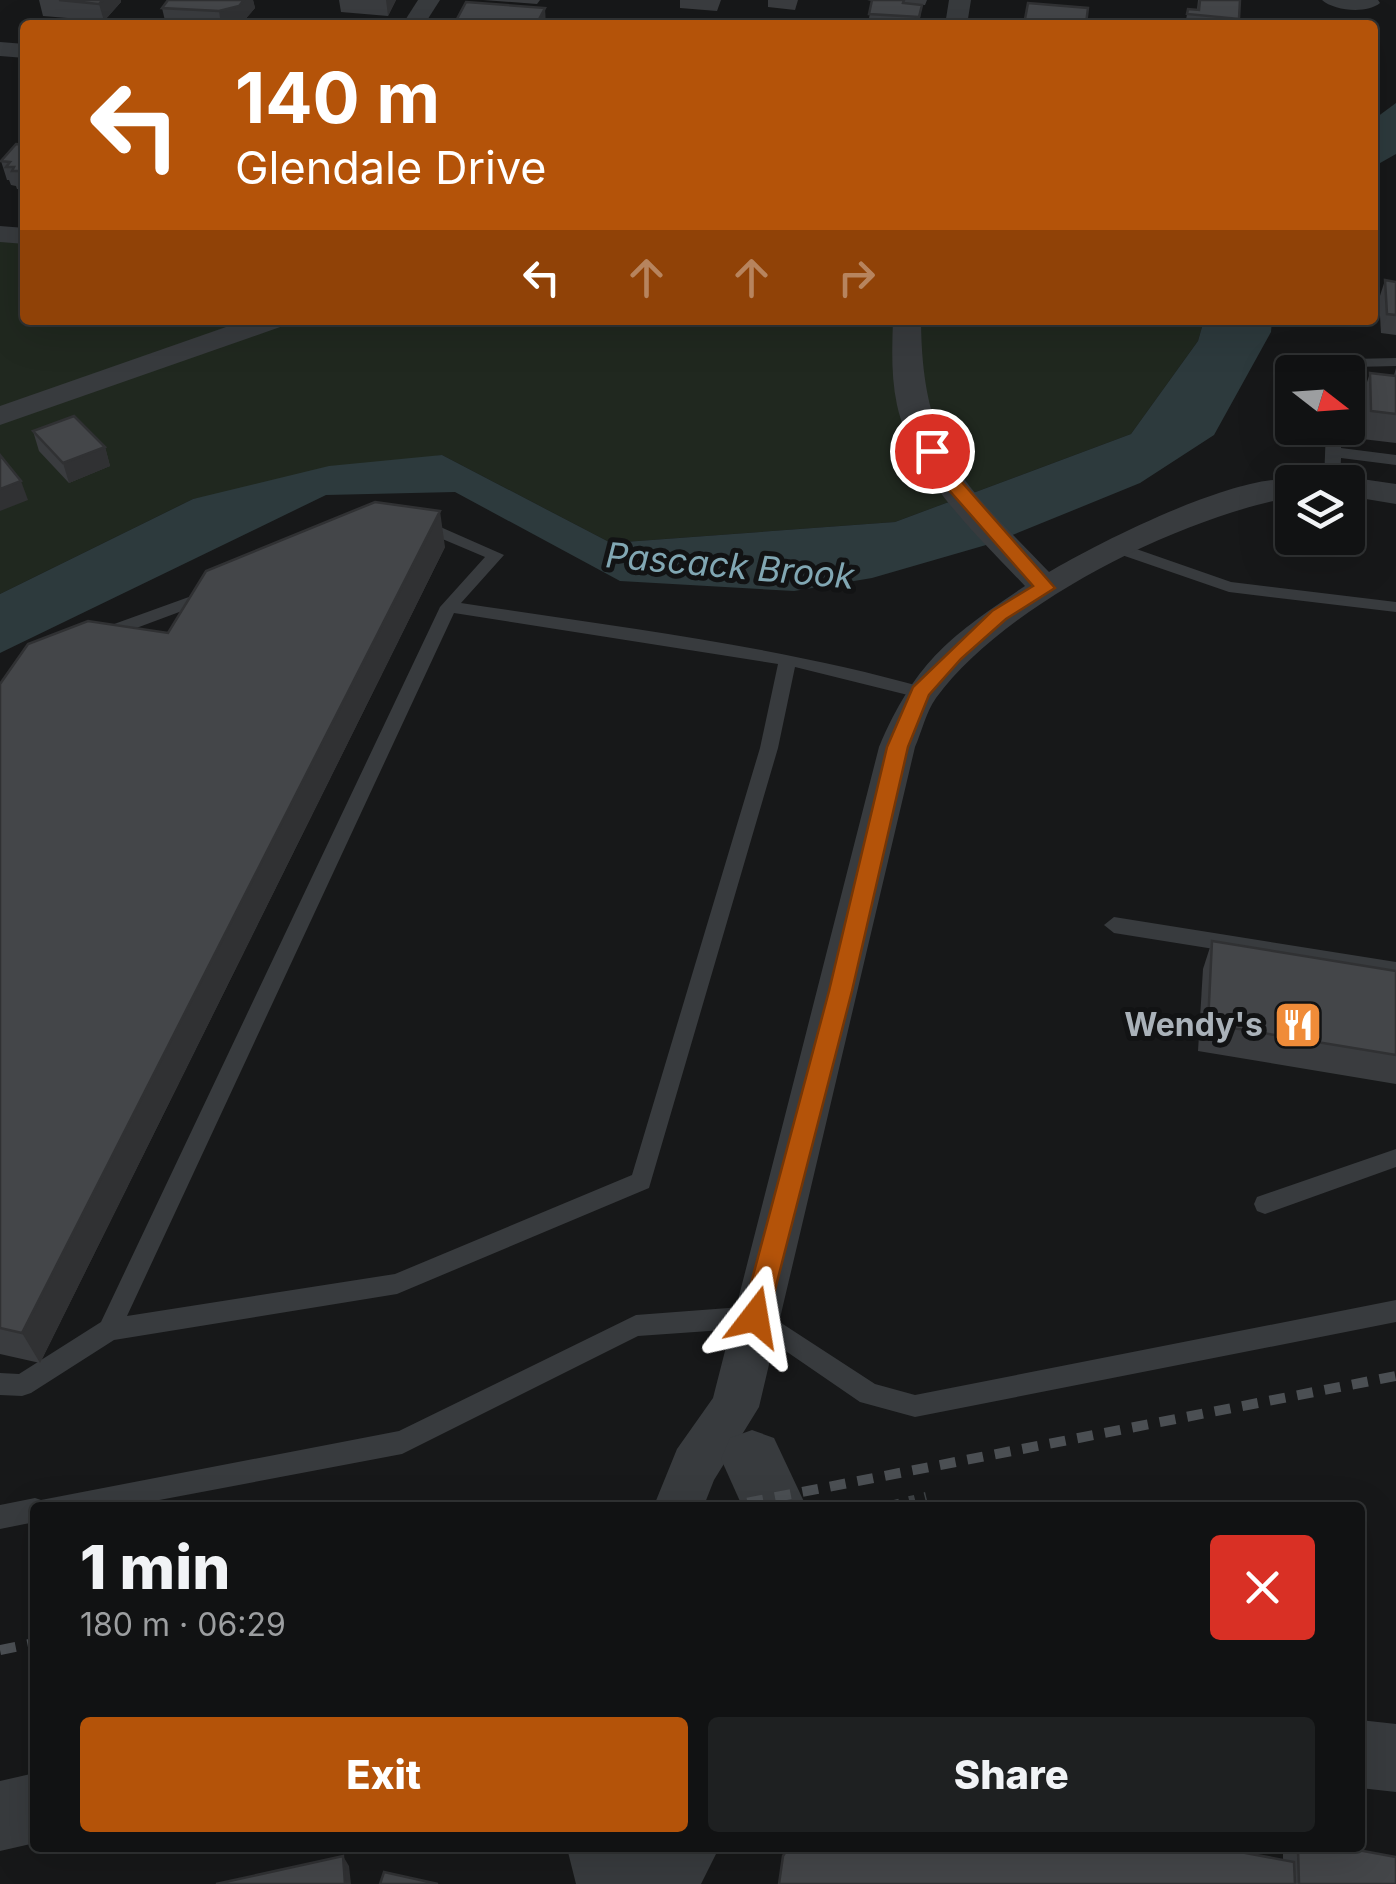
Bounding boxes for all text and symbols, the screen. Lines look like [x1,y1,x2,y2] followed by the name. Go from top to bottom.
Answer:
[235,55,440,140] text: 140 m
[70,60,200,190] icon: left
[235,140,547,195] text: Glendale Drive
[514,250,569,305] icon: left
[619,250,674,305] icon: ahead
[724,250,779,305] icon: ahead
[829,250,884,305] icon: right
[1275,355,1365,445] north arrow
[1275,355,1365,555] map controls
[890,409,975,494] pin
[905,424,960,479] icon: arrive
[1275,465,1365,555] button: layers
[604,533,857,597] water label: Pascack Brook
[1272,999,1324,1051] restaurant icon: Wendy's
[1124,1005,1263,1044] place label: Wendy's
[703,1265,807,1369] position arrow
[80,1531,230,1603] text: 1 min
[1210,1535,1315,1640] button: close
[80,1605,286,1644] text: 180 m · 06:29
[80,1717,688,1832] button: Exit
[708,1717,1315,1832] button: Share

